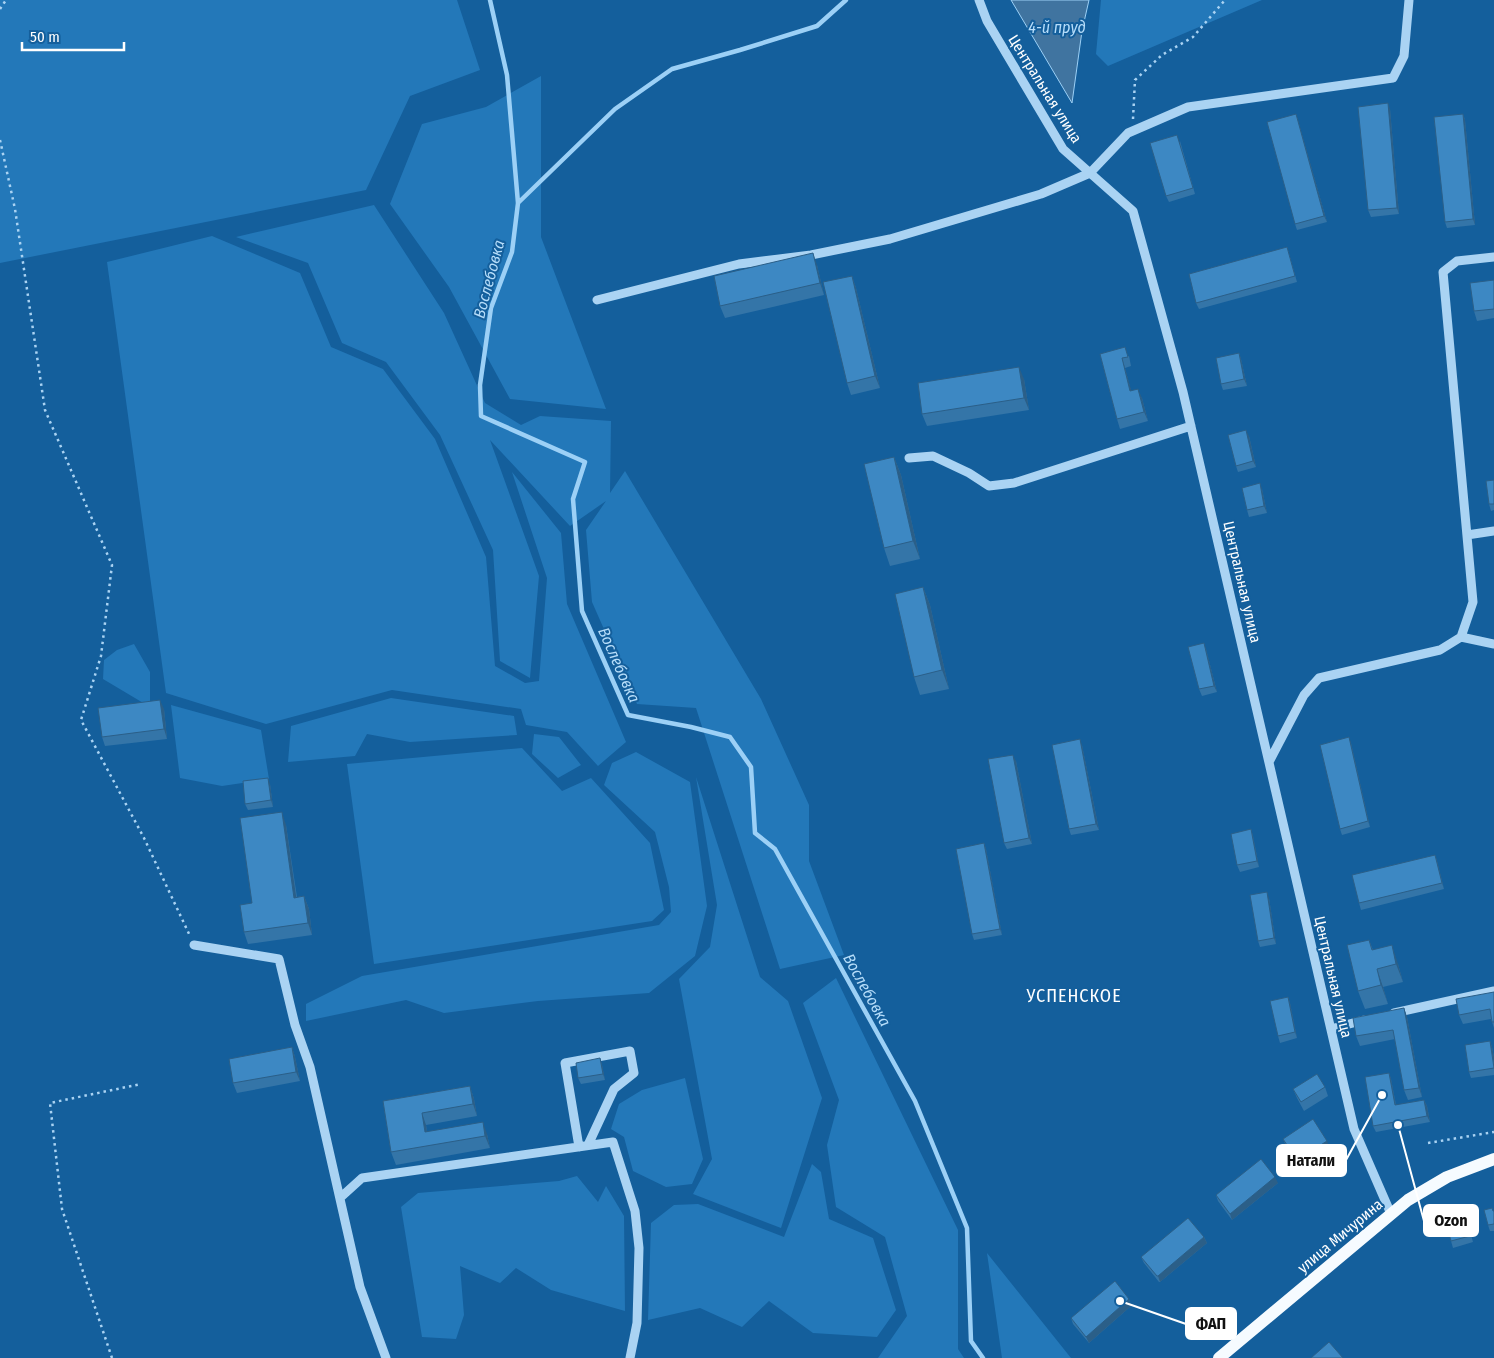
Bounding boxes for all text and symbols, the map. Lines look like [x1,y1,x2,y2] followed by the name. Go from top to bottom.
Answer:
[1028,18,1086,37] water label: 4-й пруд
[22,20,125,52] scale bar
[30,28,60,46] text: 50 m
[1004,32,1086,146] street label: Центральная улица
[469,238,509,320] water label: Вослебовка
[1219,519,1265,645] street label: Центральная улица
[594,624,644,706] water label: Вослебовка
[1310,914,1356,1040] street label: Центральная улица
[839,950,895,1030] water label: Вослебовка
[1025,985,1122,1007] district label: УСПЕНСКОЕ
[1277,1145,1346,1176] callout: Натали
[1287,1151,1335,1170] text: Натали
[1294,1195,1386,1277] street label: улица Мичурина
[1424,1205,1478,1236] callout: Ozon
[1434,1211,1468,1230] text: Ozon
[1186,1308,1236,1339] callout: ФАП
[1196,1314,1226,1333] text: ФАП

